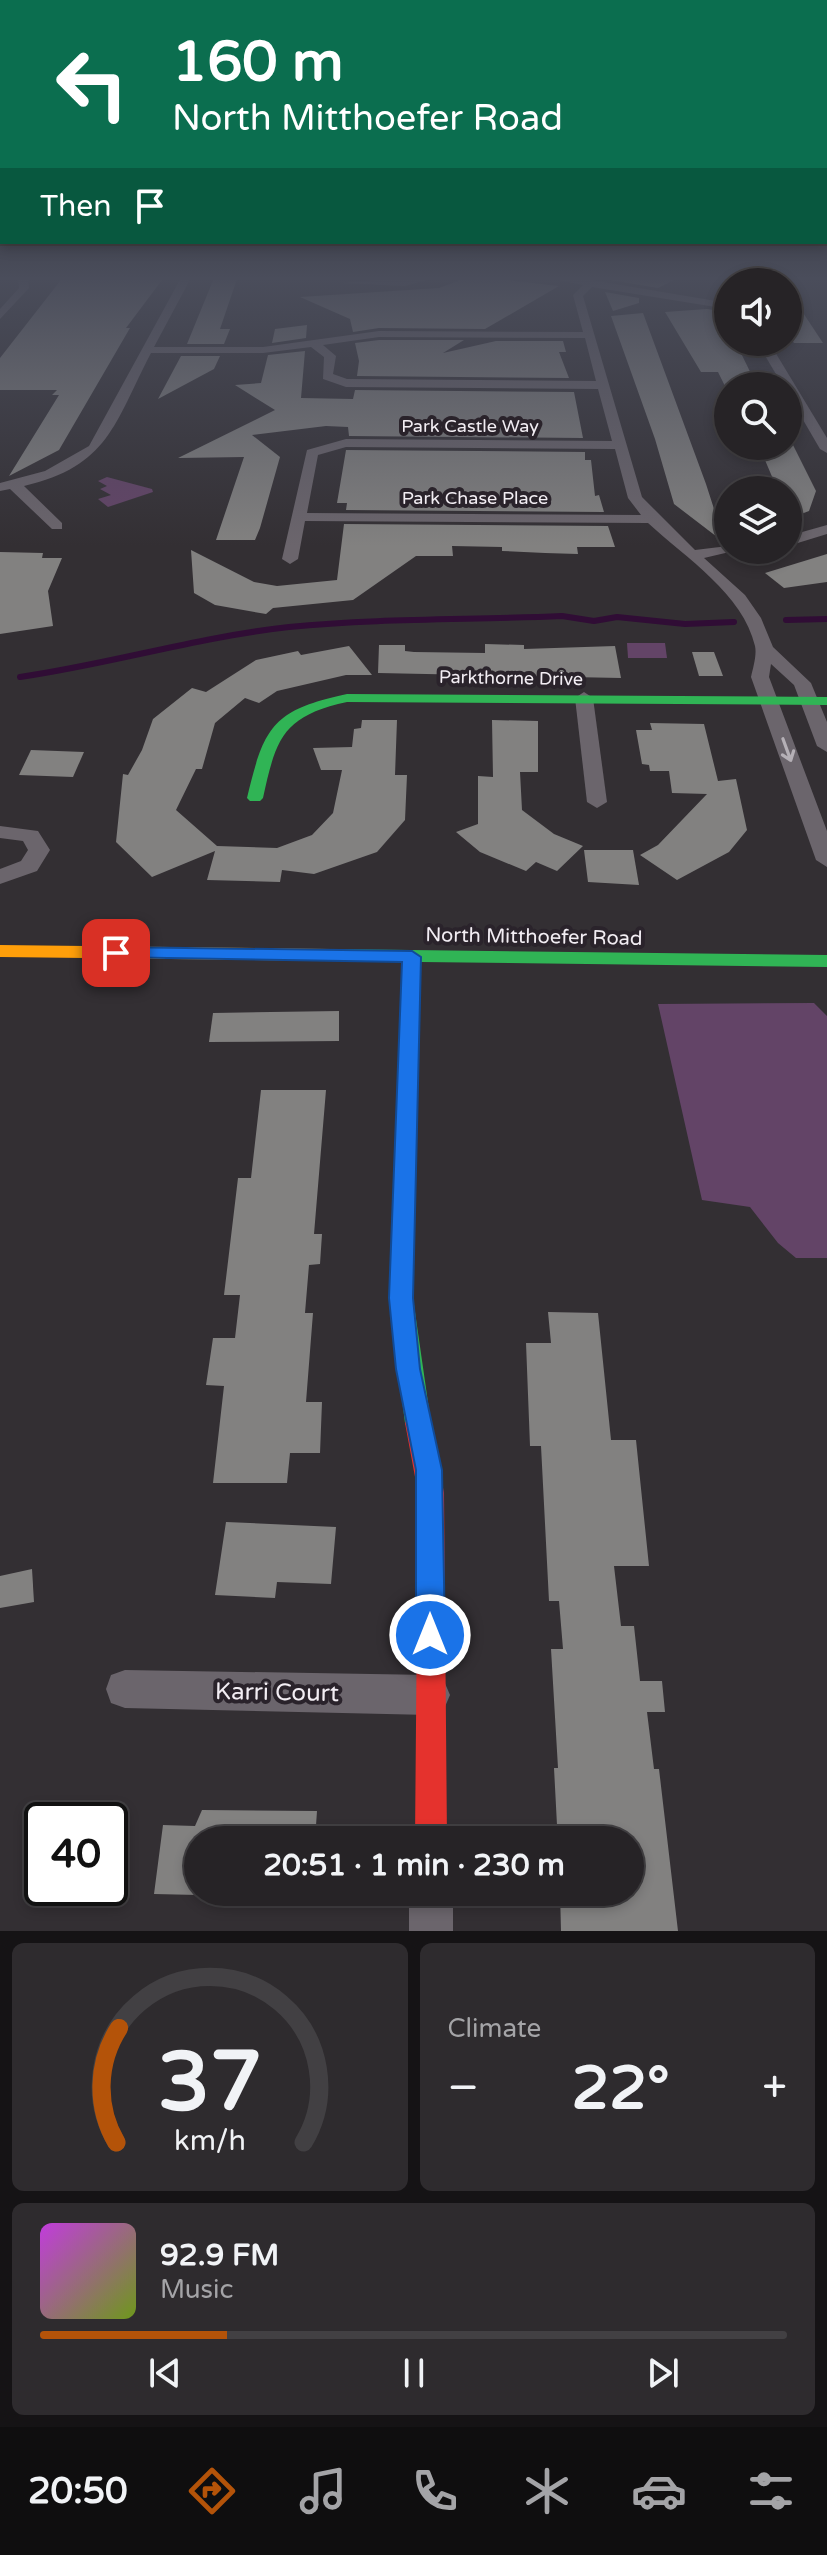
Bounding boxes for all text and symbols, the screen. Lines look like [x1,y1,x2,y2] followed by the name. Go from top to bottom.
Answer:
[172,29,343,96] text: 160 m
[40,32,144,136] icon: left
[172,97,563,140] text: North Mitthoefer Road
[128,184,172,228] icon: arrive
[40,188,112,225] text: Then
[714,268,802,564] map controls
[714,268,802,356] button: sound
[714,372,802,460] button: search
[401,415,539,437] street label: Park Castle Way
[714,476,802,564] button: layers
[402,487,548,509] street label: Park Chase Place
[439,666,583,690] street label: Parkthorne Drive
[781,737,795,762] one-way arrow
[82,919,150,987] pin
[425,923,643,951] street label: North Mitthoefer Road
[94,931,138,975] icon: arrive
[388,1593,472,1677] position arrow
[215,1677,339,1708] street label: Karri Court
[24,1802,128,1906] speed limit sign: 40
[263,1847,565,1884] text: 20:51 · 1 min · 230 m
[448,2013,541,2044] text: Climate
[158,2033,262,2133] text: 37
[572,2053,670,2125] text: 22°
[448,2062,479,2115] text: −
[762,2062,787,2115] text: +
[174,2124,246,2158] text: km/h
[160,2237,279,2274] text: 92.9 FM
[160,2274,233,2305] text: Music
[143,2351,187,2395] icon: previous
[392,2351,436,2395] icon: pause
[641,2351,685,2395] icon: next
[184,2463,240,2519] icon: directions
[295,2463,351,2519] icon: music
[407,2463,463,2519] icon: phone
[519,2463,575,2519] icon: climate
[631,2463,687,2519] icon: car
[743,2463,799,2519] icon: filters
[28,2470,128,2513] text: 20:50

